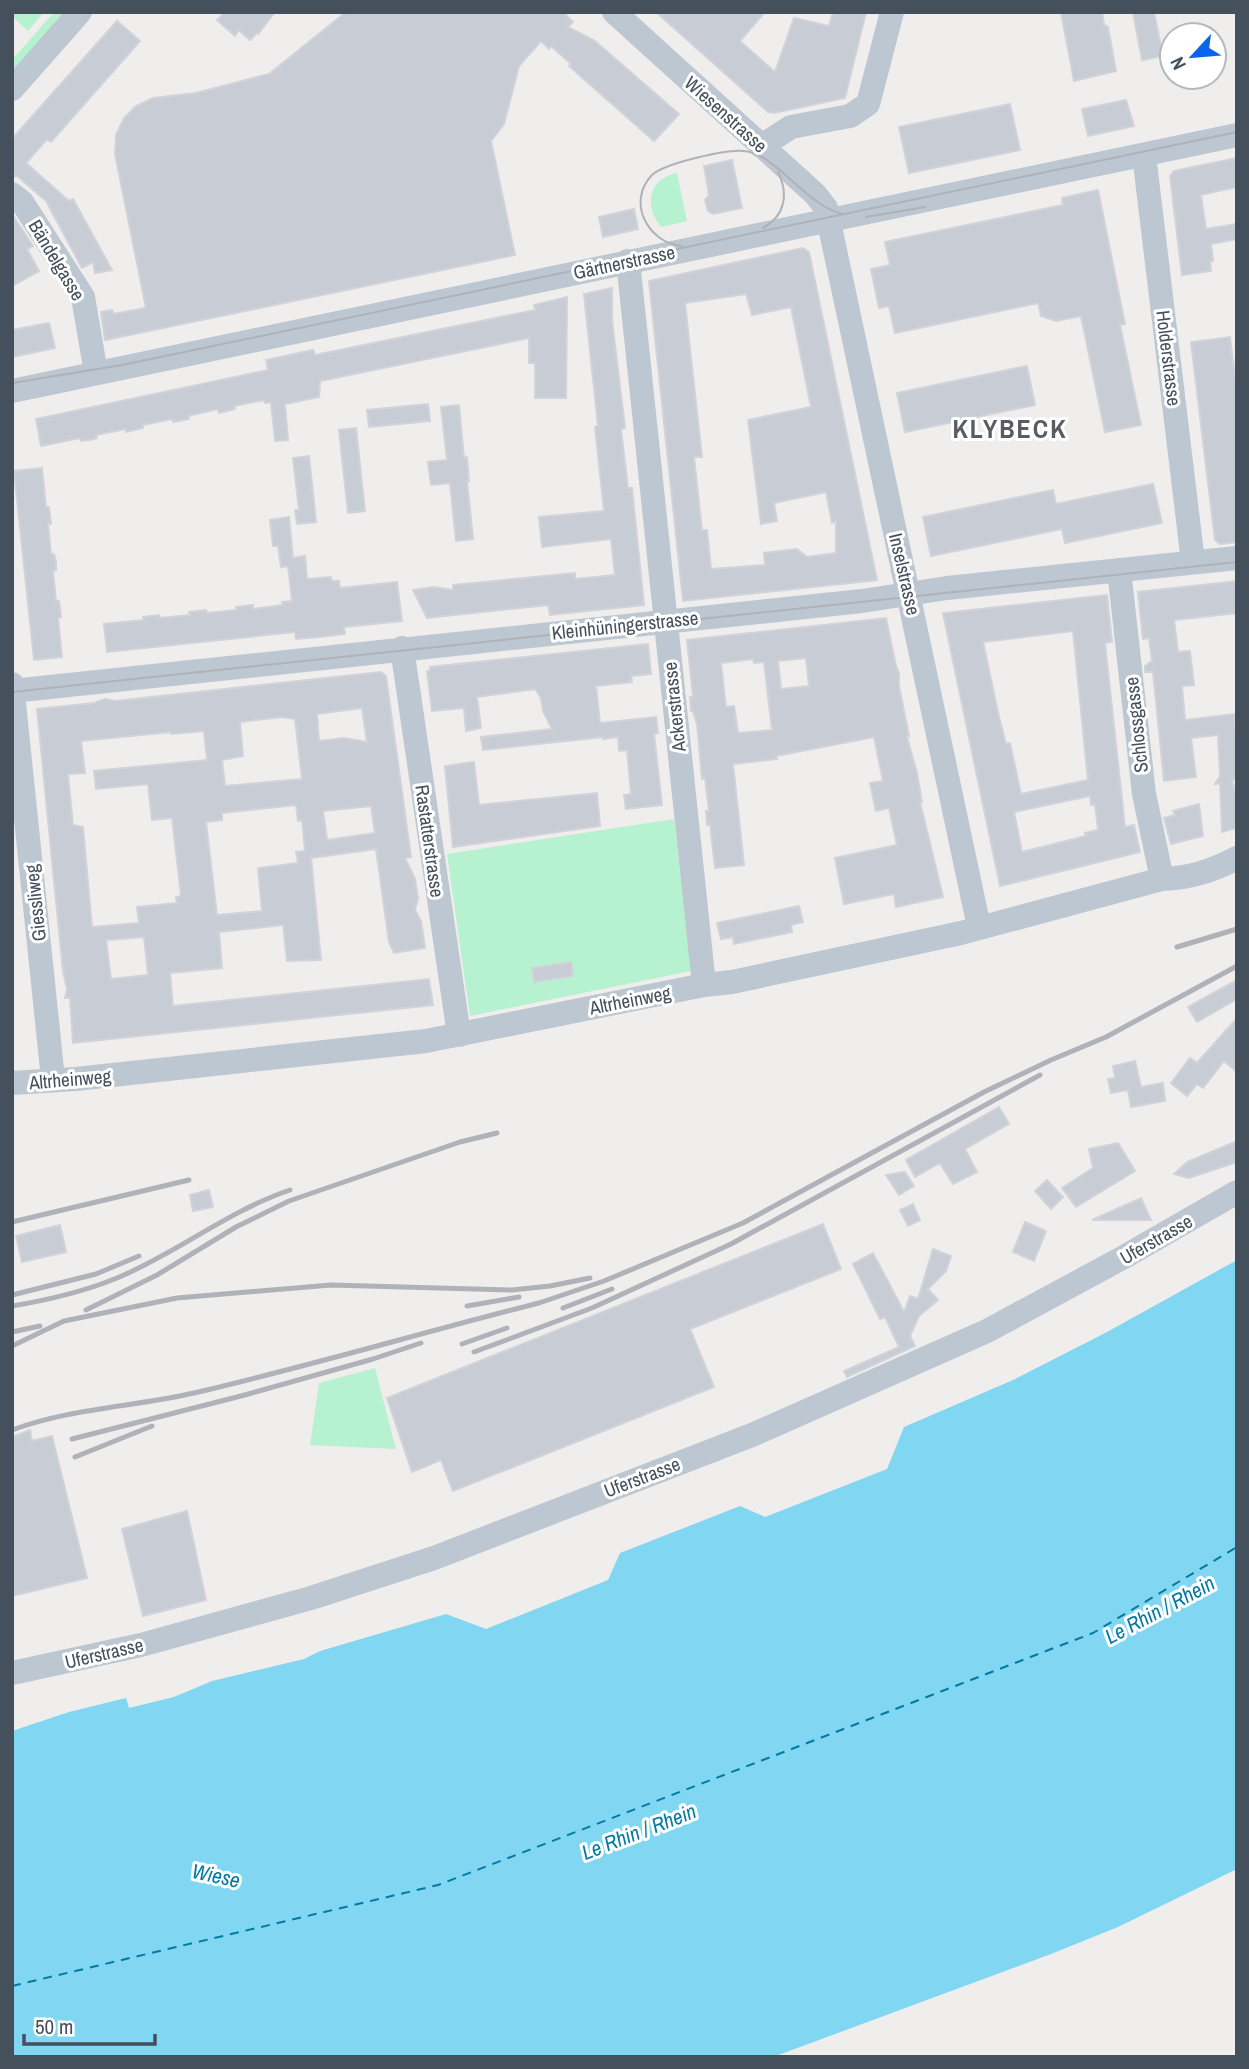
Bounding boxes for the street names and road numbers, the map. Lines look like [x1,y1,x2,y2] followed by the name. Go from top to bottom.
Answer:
[679,70,773,158] street label: Wiesenstrasse
[23,215,91,305] street label: Bändelgasse
[571,239,677,285] street label: Gärtnerstrasse
[1150,309,1188,407] street label: Holderstrasse
[883,531,927,617] street label: Inselstrasse
[550,604,700,646] street label: Kleinhüningerstrasse
[656,661,692,754] street label: Ackerstrasse
[1118,676,1154,774] street label: Schlossgasse
[409,783,451,899] street label: Rastatterstrasse
[18,863,52,943] street label: Giessliweg
[586,979,673,1021] street label: Altrheinweg
[27,1062,112,1096] street label: Altrheinweg
[1115,1208,1197,1270] street label: Uferstrasse
[600,1451,684,1503] street label: Uferstrasse
[62,1631,146,1675] street label: Uferstrasse

